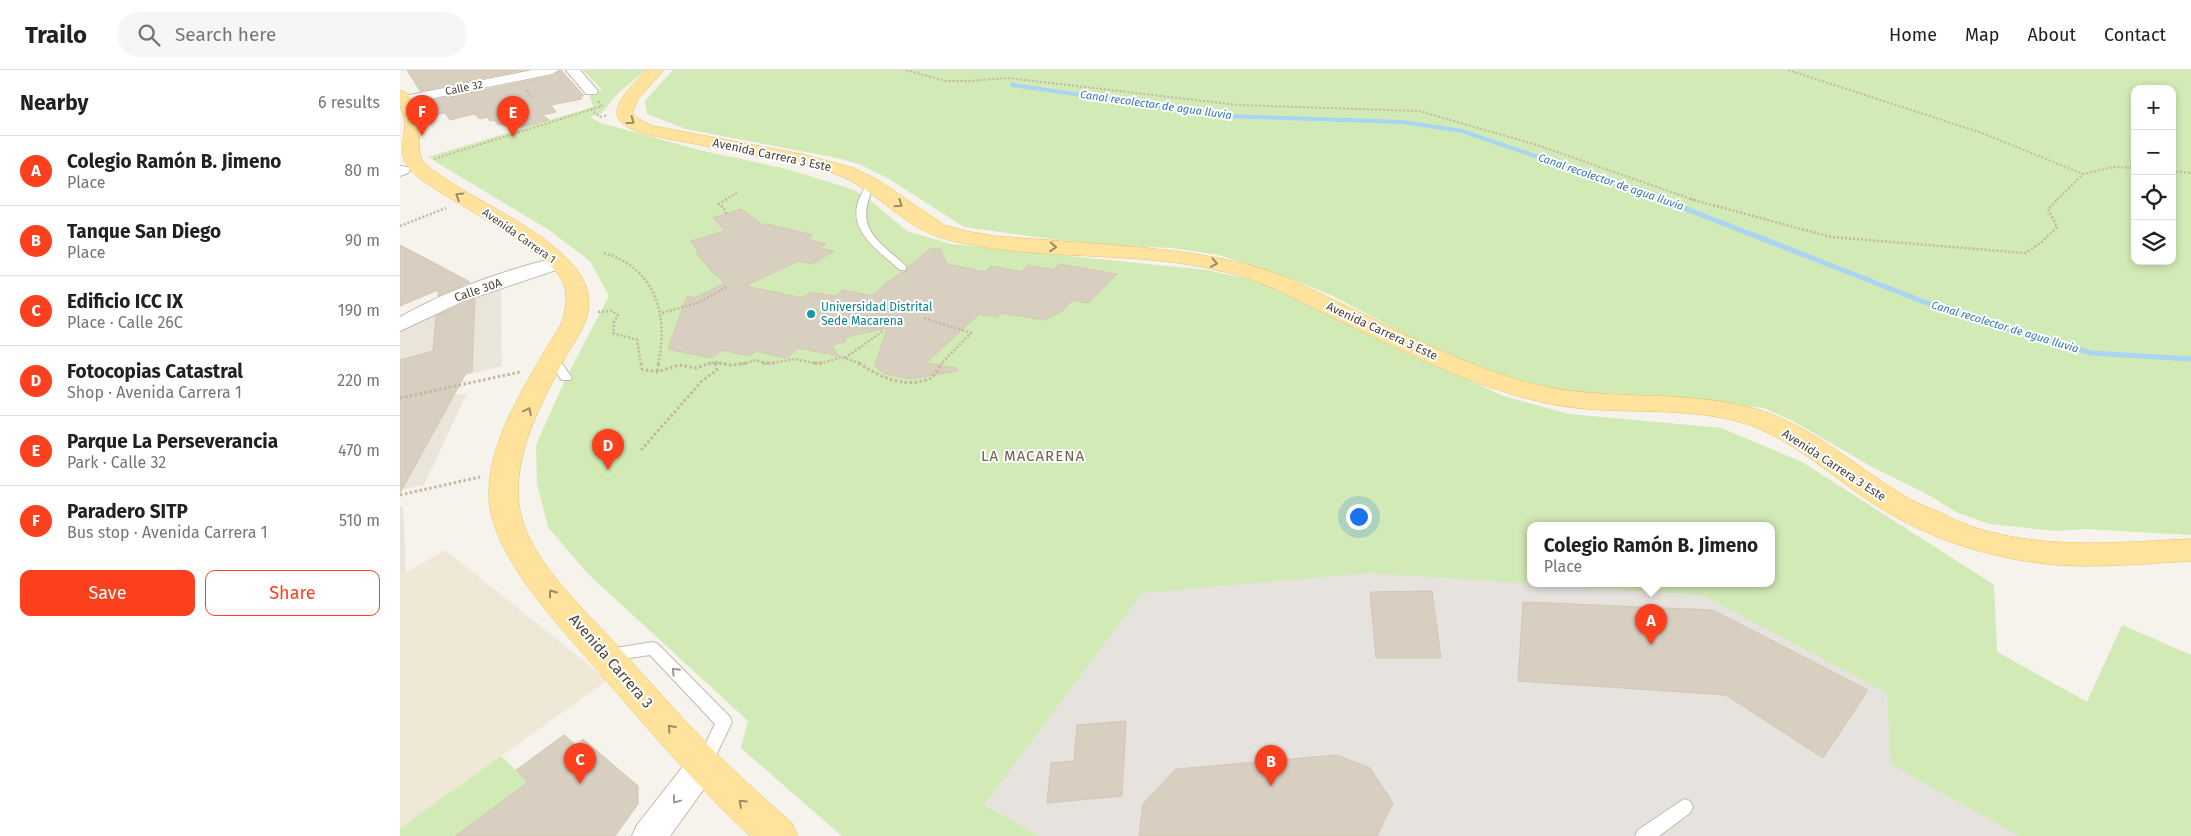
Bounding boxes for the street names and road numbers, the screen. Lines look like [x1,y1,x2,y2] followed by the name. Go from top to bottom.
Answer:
[444,78,484,98] street label: Calle 32
[711,136,833,174] street label: Avenida Carrera 3 Este
[480,206,558,266] street label: Avenida Carrera 1
[452,275,504,305] street label: Calle 30A
[1324,299,1440,363] street label: Avenida Carrera 3 Este
[1779,426,1889,504] street label: Avenida Carrera 3 Este
[565,610,657,712] street label: Avenida Carrera 3

